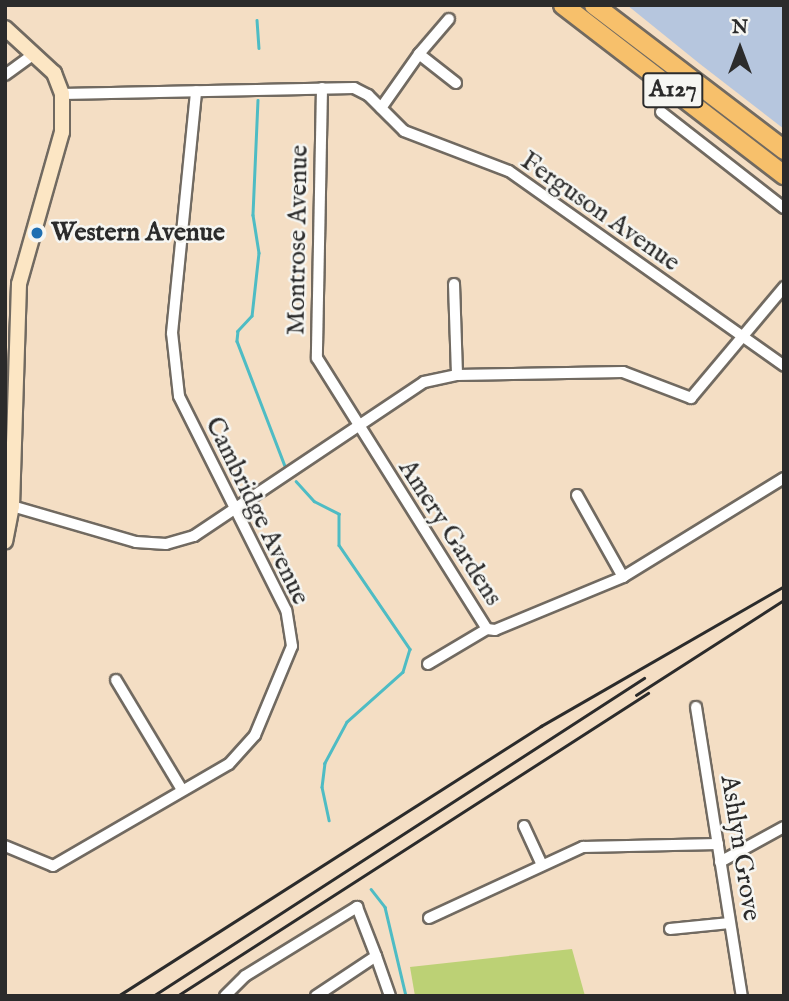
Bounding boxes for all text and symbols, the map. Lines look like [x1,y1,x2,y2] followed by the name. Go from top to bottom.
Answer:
[705,14,775,84] north arrow
[732,16,748,40] text: N
[642,70,704,110] road number: A127
[281,144,315,336] street label: Montrose Avenue
[514,145,686,279] street label: Ferguson Avenue
[51,217,225,249] place label: Western Avenue
[29,225,45,241] marker: Western Avenue
[198,412,316,610] street label: Cambridge Avenue
[391,454,509,612] street label: Amery Gardens
[713,773,767,923] street label: Ashlyn Grove

